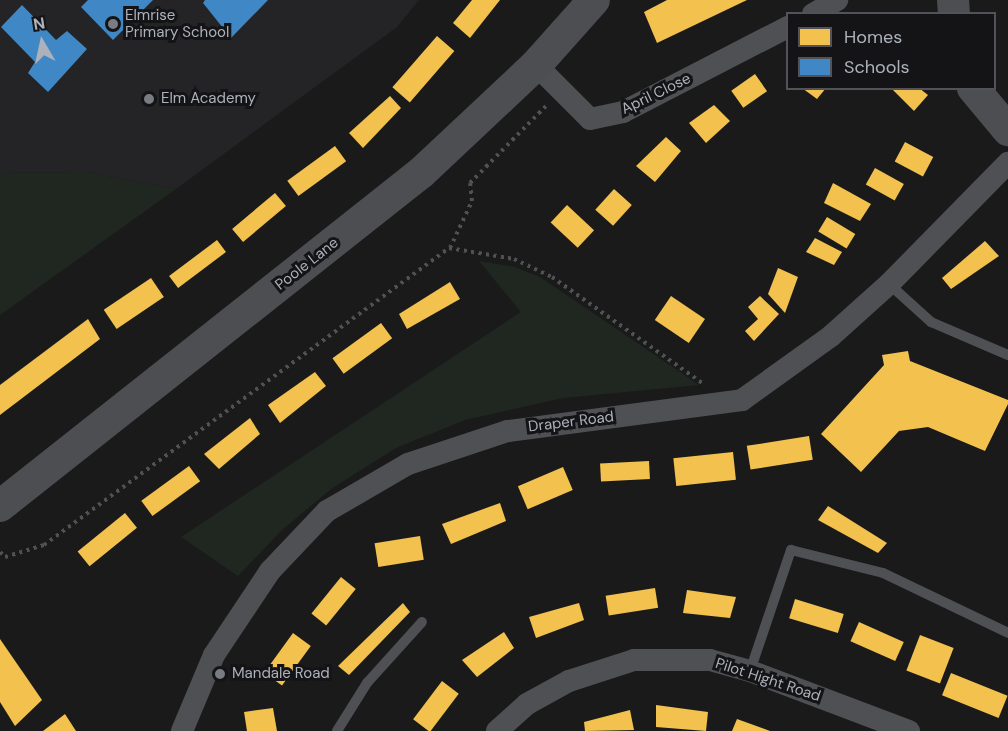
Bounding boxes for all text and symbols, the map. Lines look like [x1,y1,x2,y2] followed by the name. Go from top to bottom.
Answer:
[125,6,229,41] place label: Elmrise Primary School
[12,12,72,72] north arrow
[32,12,47,35] text: N
[786,12,996,90] legend
[106,17,120,31] marker: Elmrise Primary School
[844,25,902,49] text: Homes
[844,55,909,79] text: Schools
[618,69,694,119] street label: April Close
[161,90,256,108] place label: Elm Academy
[142,92,156,106] marker: Elm Academy
[272,234,342,294] street label: Poole Lane
[527,408,615,436] street label: Draper Road
[713,654,823,706] street label: Pilot Hight Road
[232,665,330,683] place label: Mandale Road
[213,667,227,681] marker: Mandale Road

